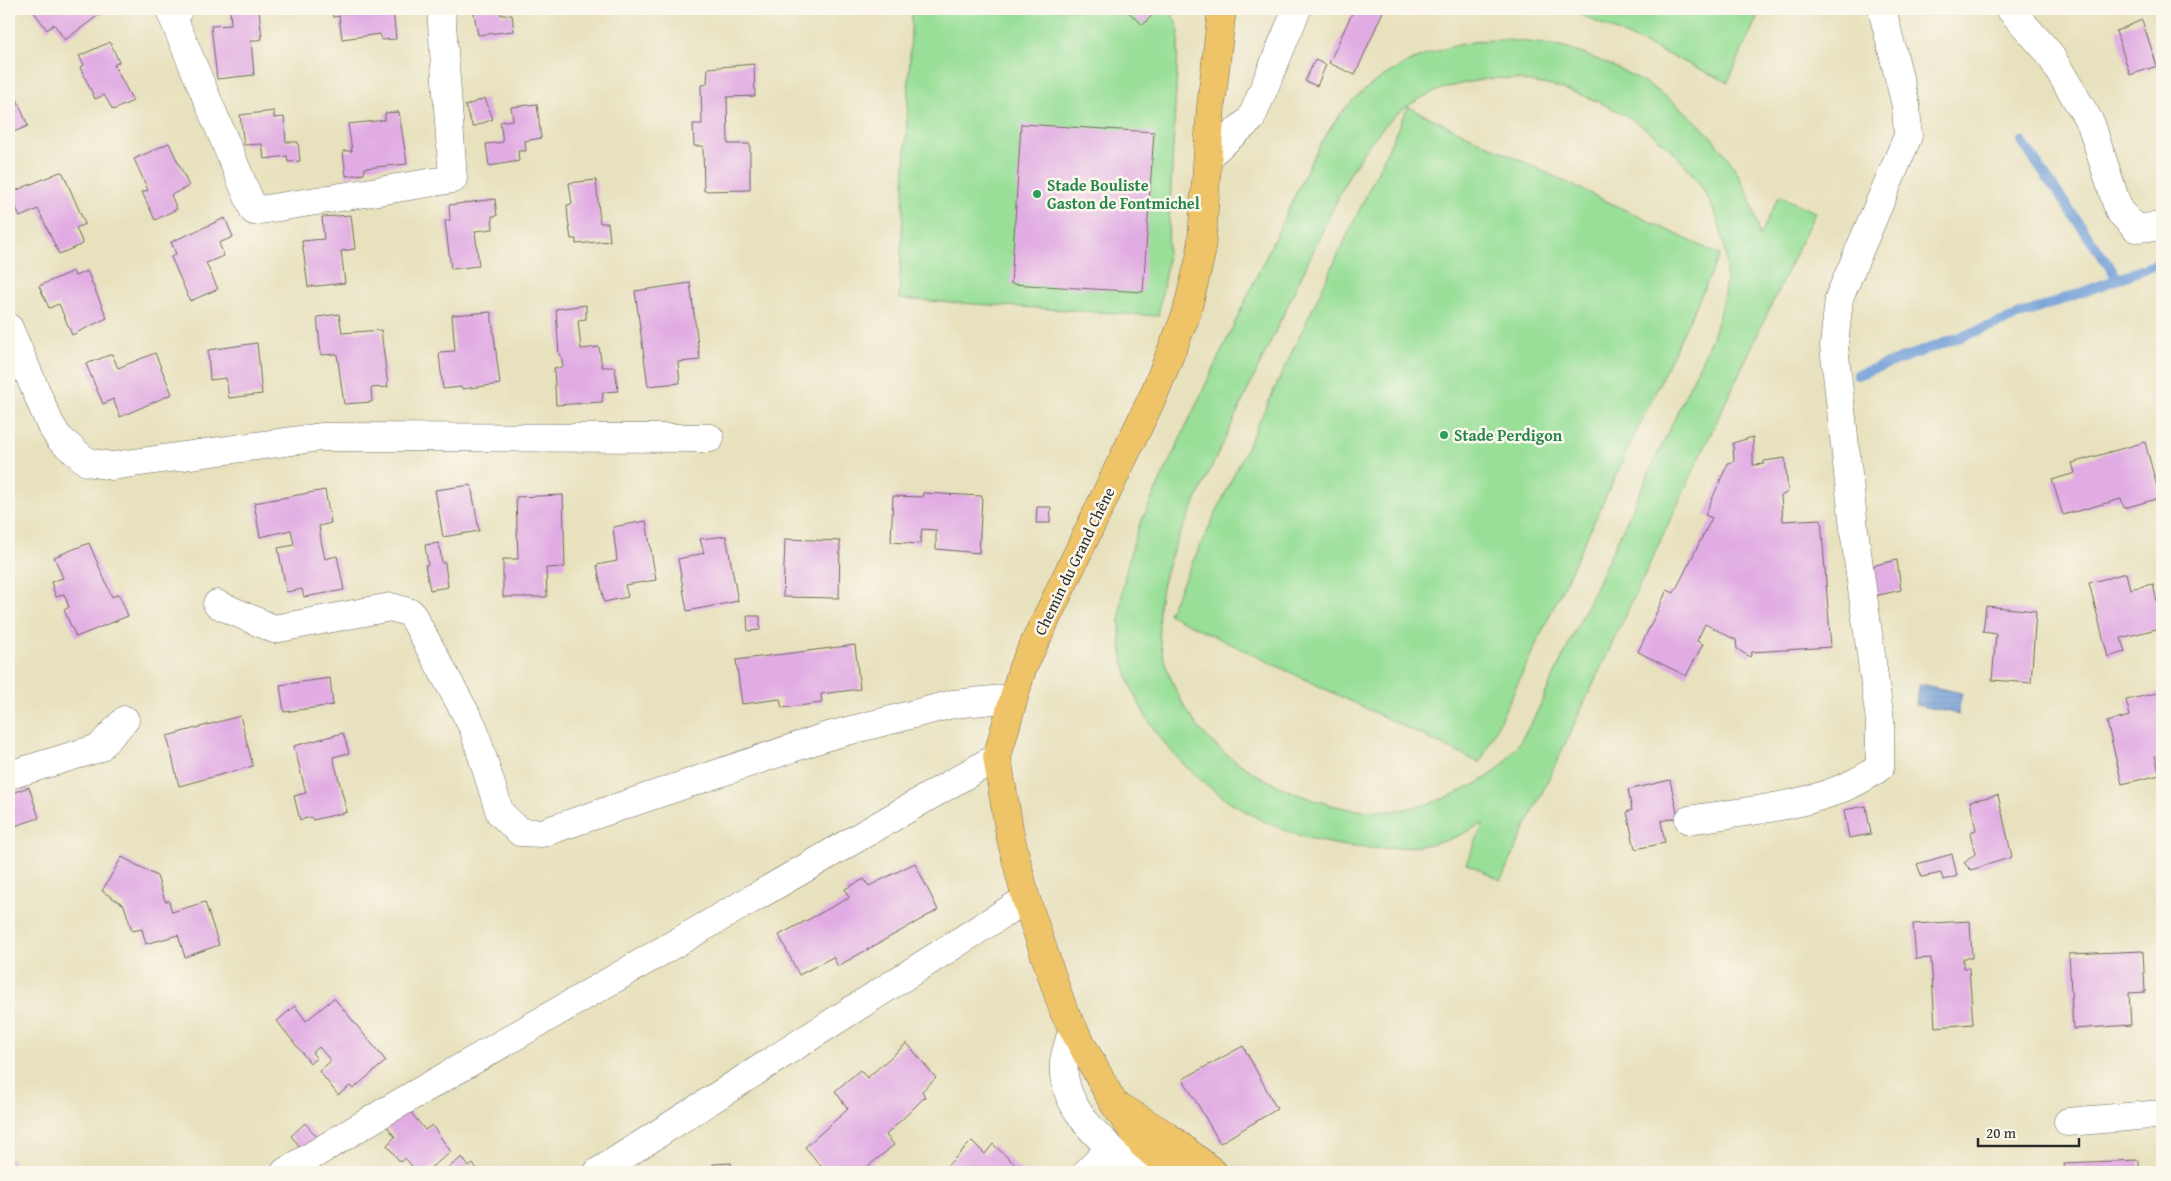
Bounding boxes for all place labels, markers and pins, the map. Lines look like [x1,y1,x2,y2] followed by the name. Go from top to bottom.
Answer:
[1047,173,1200,215] place label: Stade Bouliste Gaston de Fontmichel
[1031,188,1043,200] marker: Stade Bouliste Gaston de Fontmichel
[1454,423,1563,447] place label: Stade Perdigon
[1438,429,1450,441] marker: Stade Perdigon

